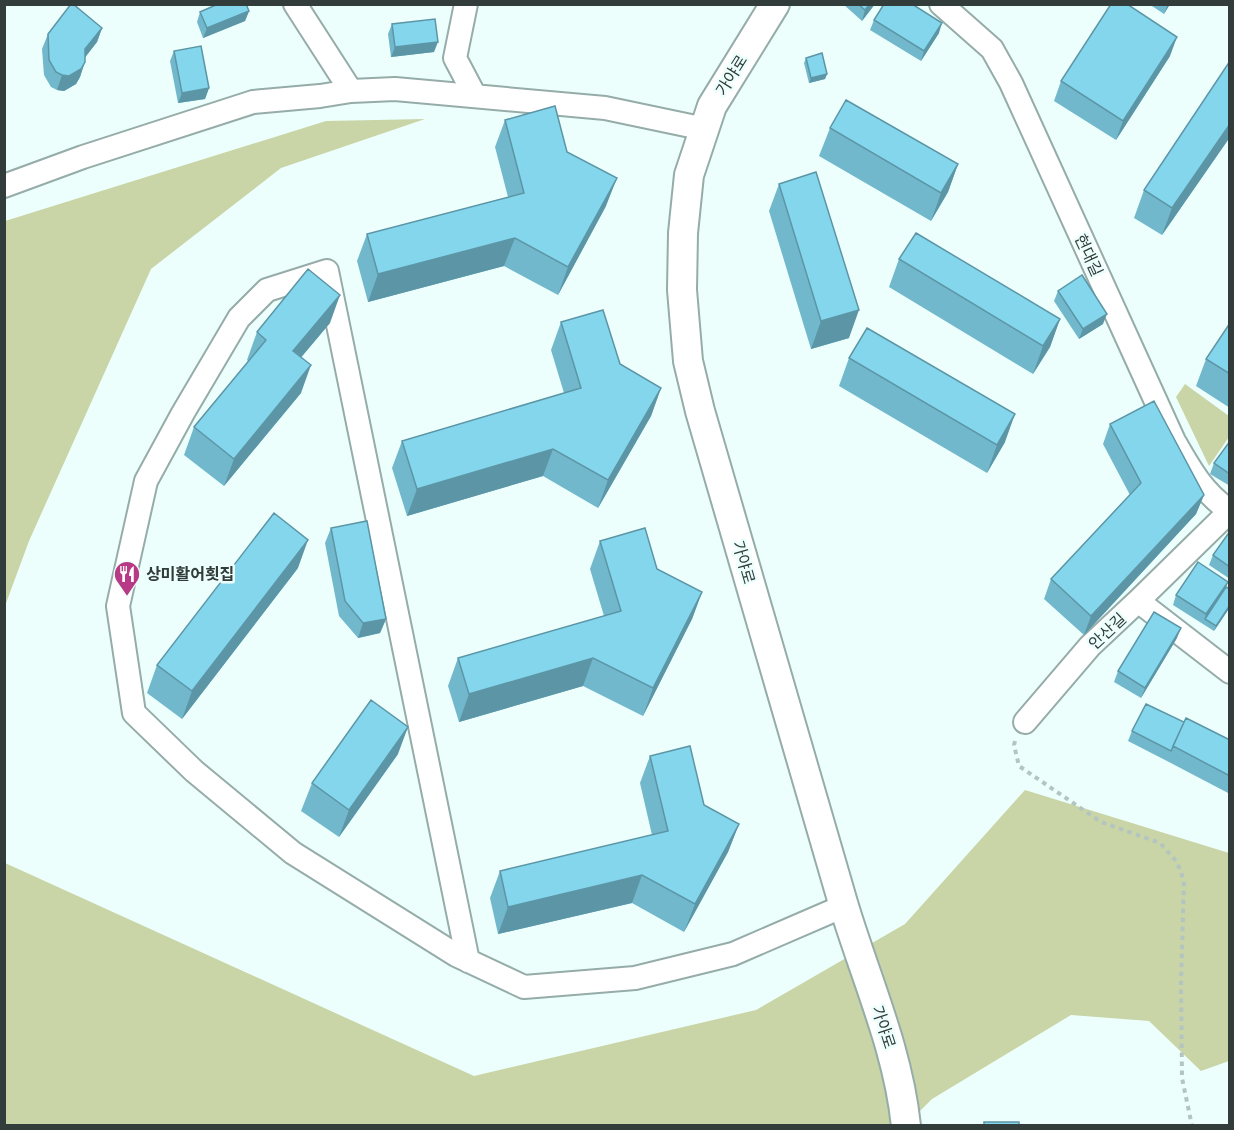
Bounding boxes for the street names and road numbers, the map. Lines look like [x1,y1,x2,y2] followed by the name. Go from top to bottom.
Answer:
[710,50,752,100] street label: 가야로
[1070,230,1108,280] street label: 현대길
[727,538,761,587] street label: 가야로
[1083,608,1131,654] street label: 안산길
[867,1003,901,1052] street label: 가야로

